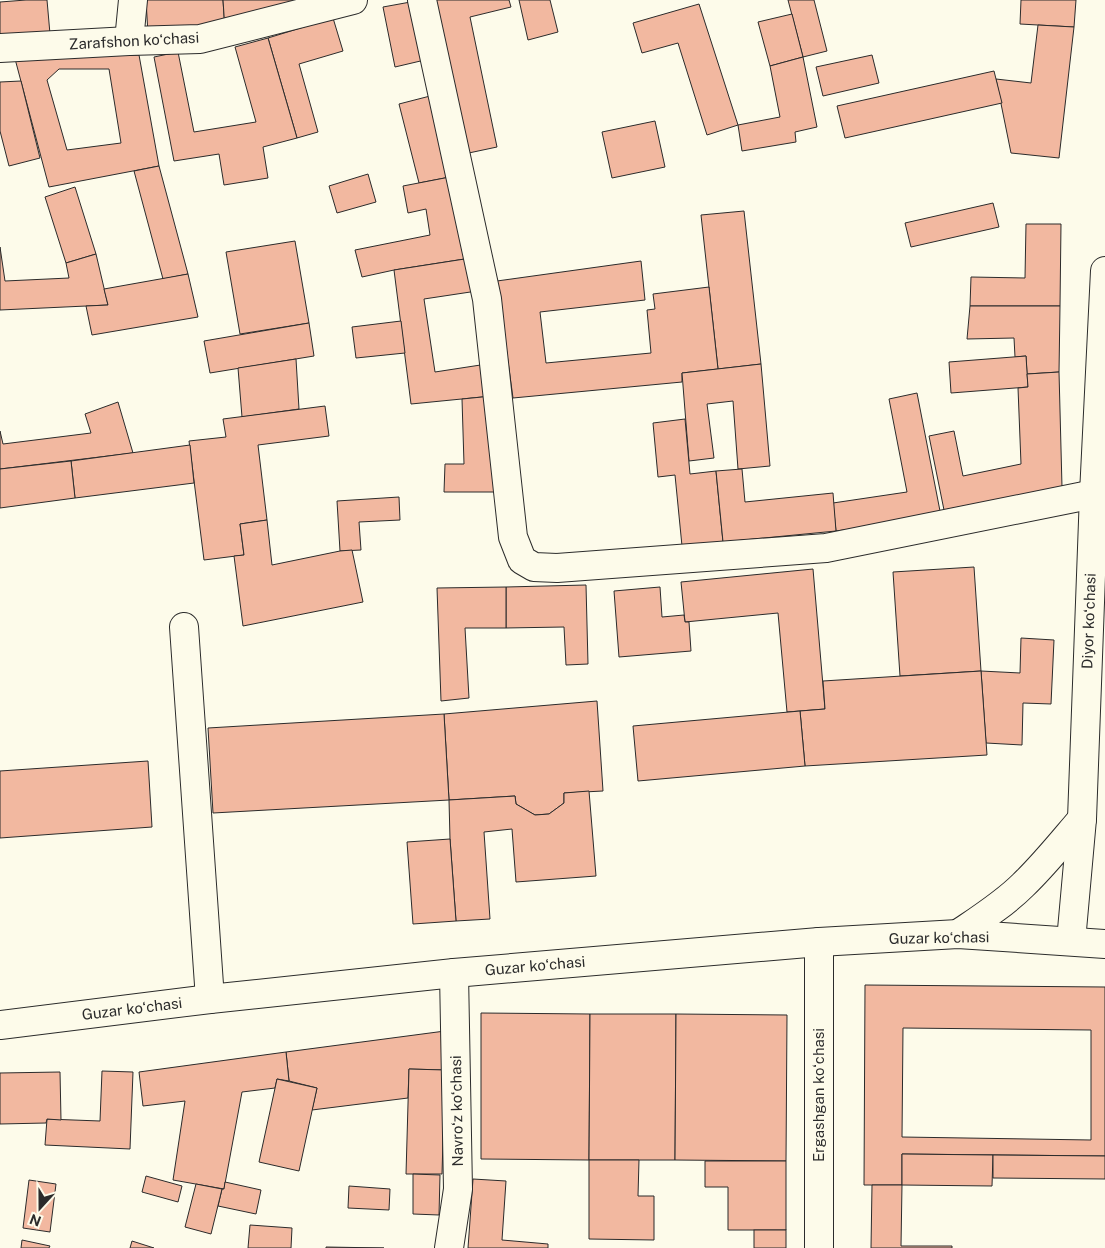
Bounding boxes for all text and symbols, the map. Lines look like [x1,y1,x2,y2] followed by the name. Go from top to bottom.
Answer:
[68,29,200,52] street label: Zarafshon koʻchasi
[1078,573,1099,669] street label: Diyor koʻchasi
[888,928,990,947] street label: Guzar koʻchasi
[484,953,586,978] street label: Guzar koʻchasi
[81,994,183,1023] street label: Guzar koʻchasi
[810,1028,827,1162] street label: Ergashgan koʻchasi
[447,1055,466,1167] street label: Navroʻz koʻchasi
[15,1183,65,1233] north arrow
[27,1211,43,1230] text: N

